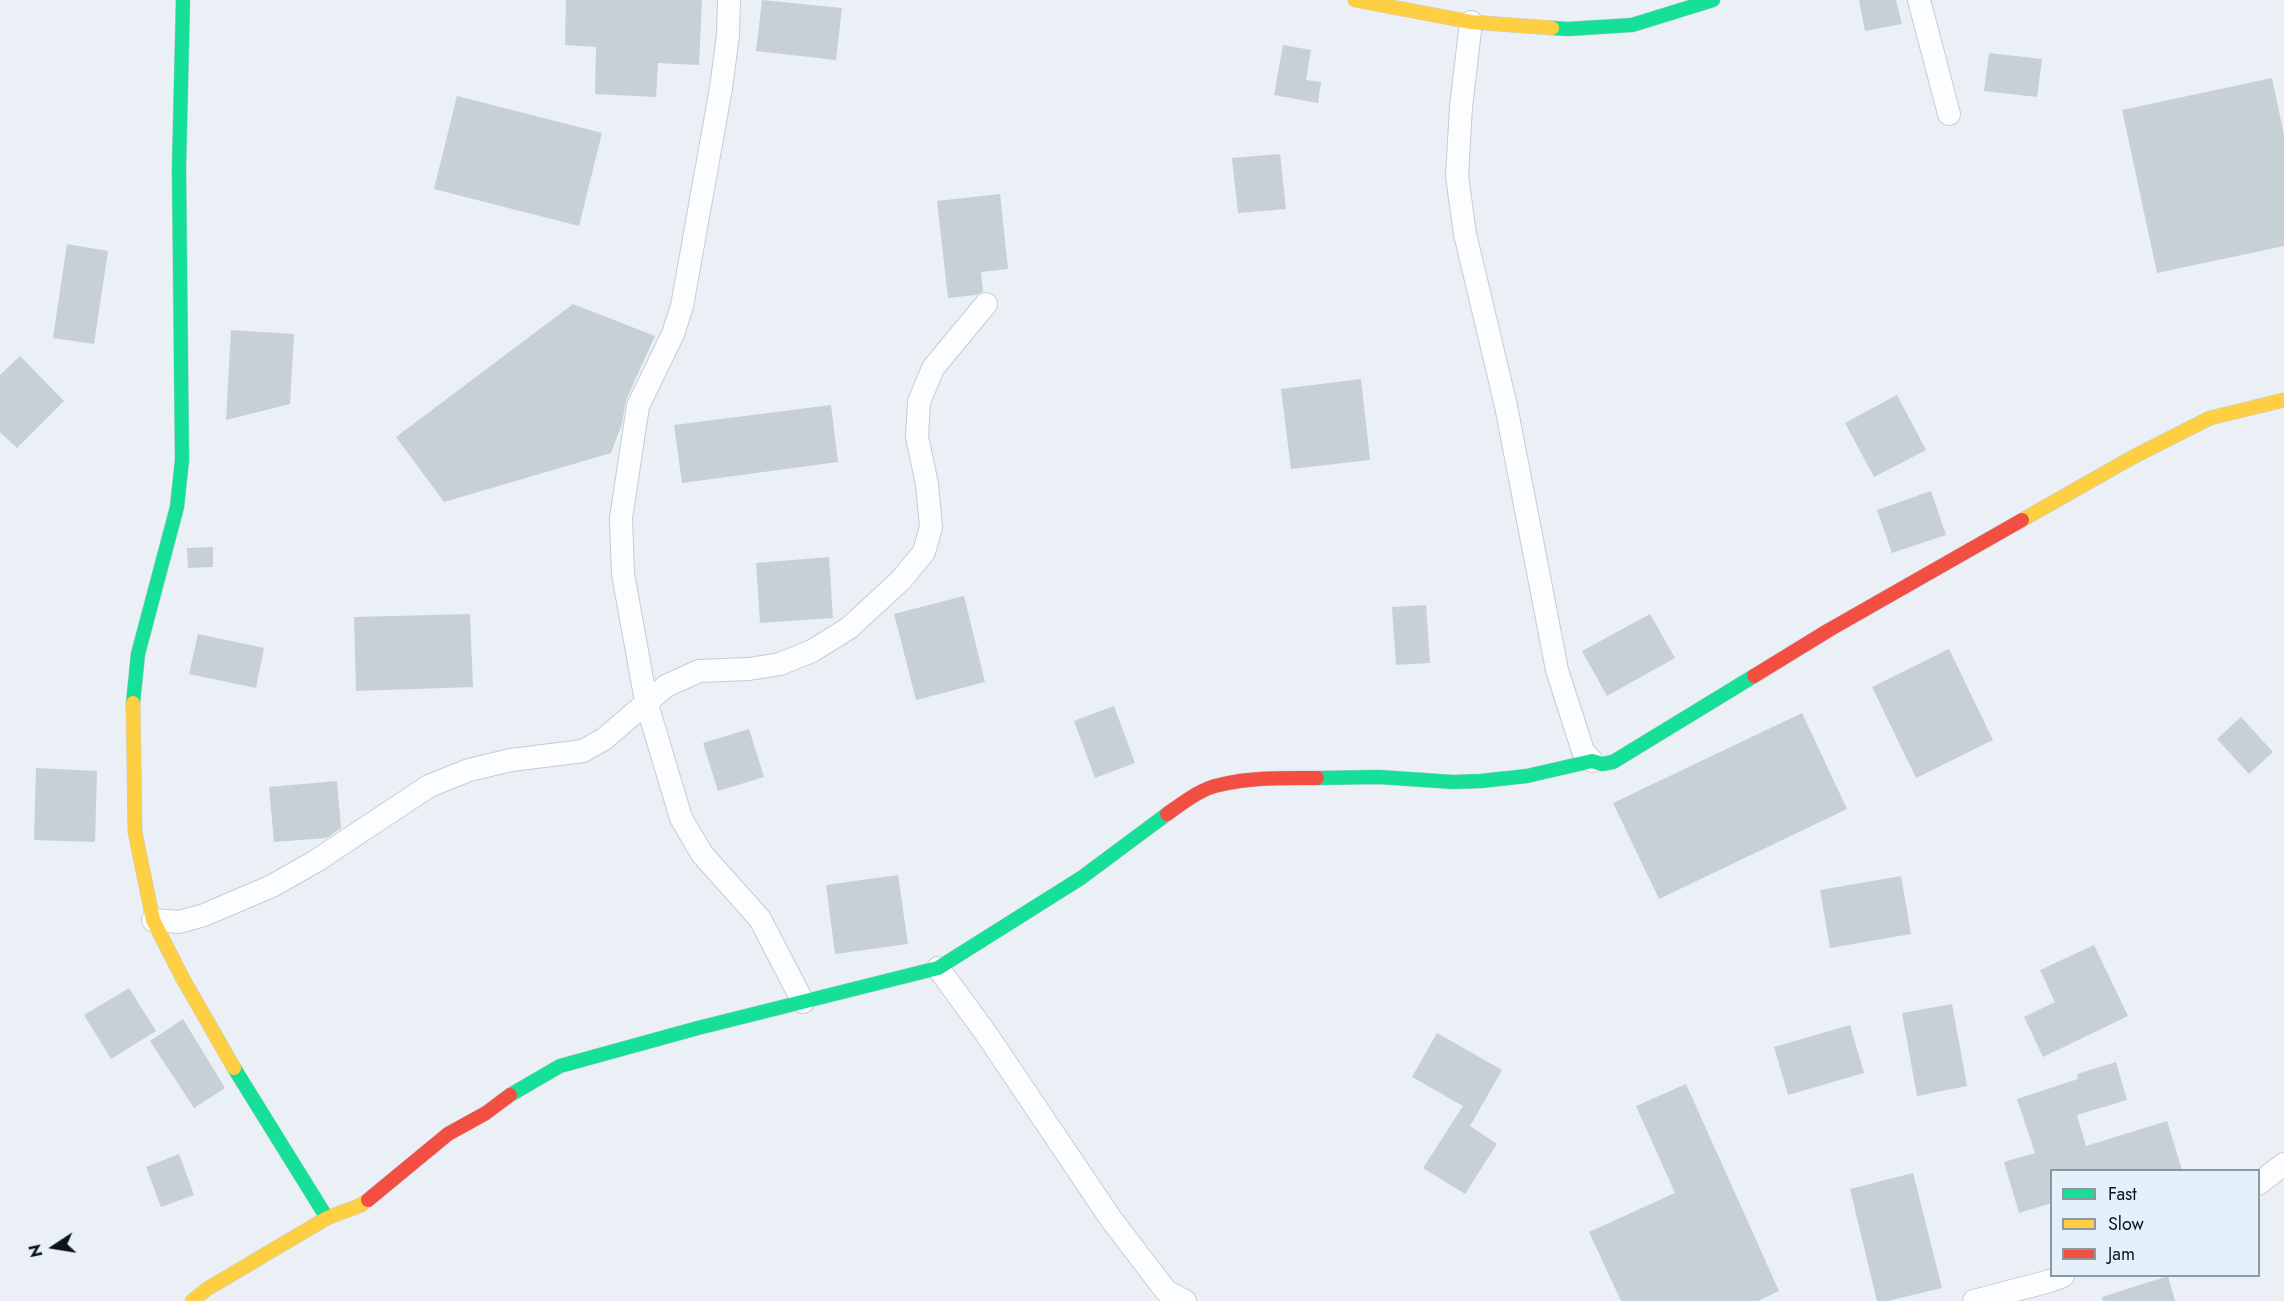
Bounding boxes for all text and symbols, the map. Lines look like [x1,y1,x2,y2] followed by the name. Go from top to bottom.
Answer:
[2050,1169,2260,1277] legend
[2108,1181,2137,1207] text: Fast
[2108,1211,2144,1237] text: Slow
[24,1217,84,1277] north arrow
[2108,1241,2135,1267] text: Jam
[23,1242,48,1259] text: N

